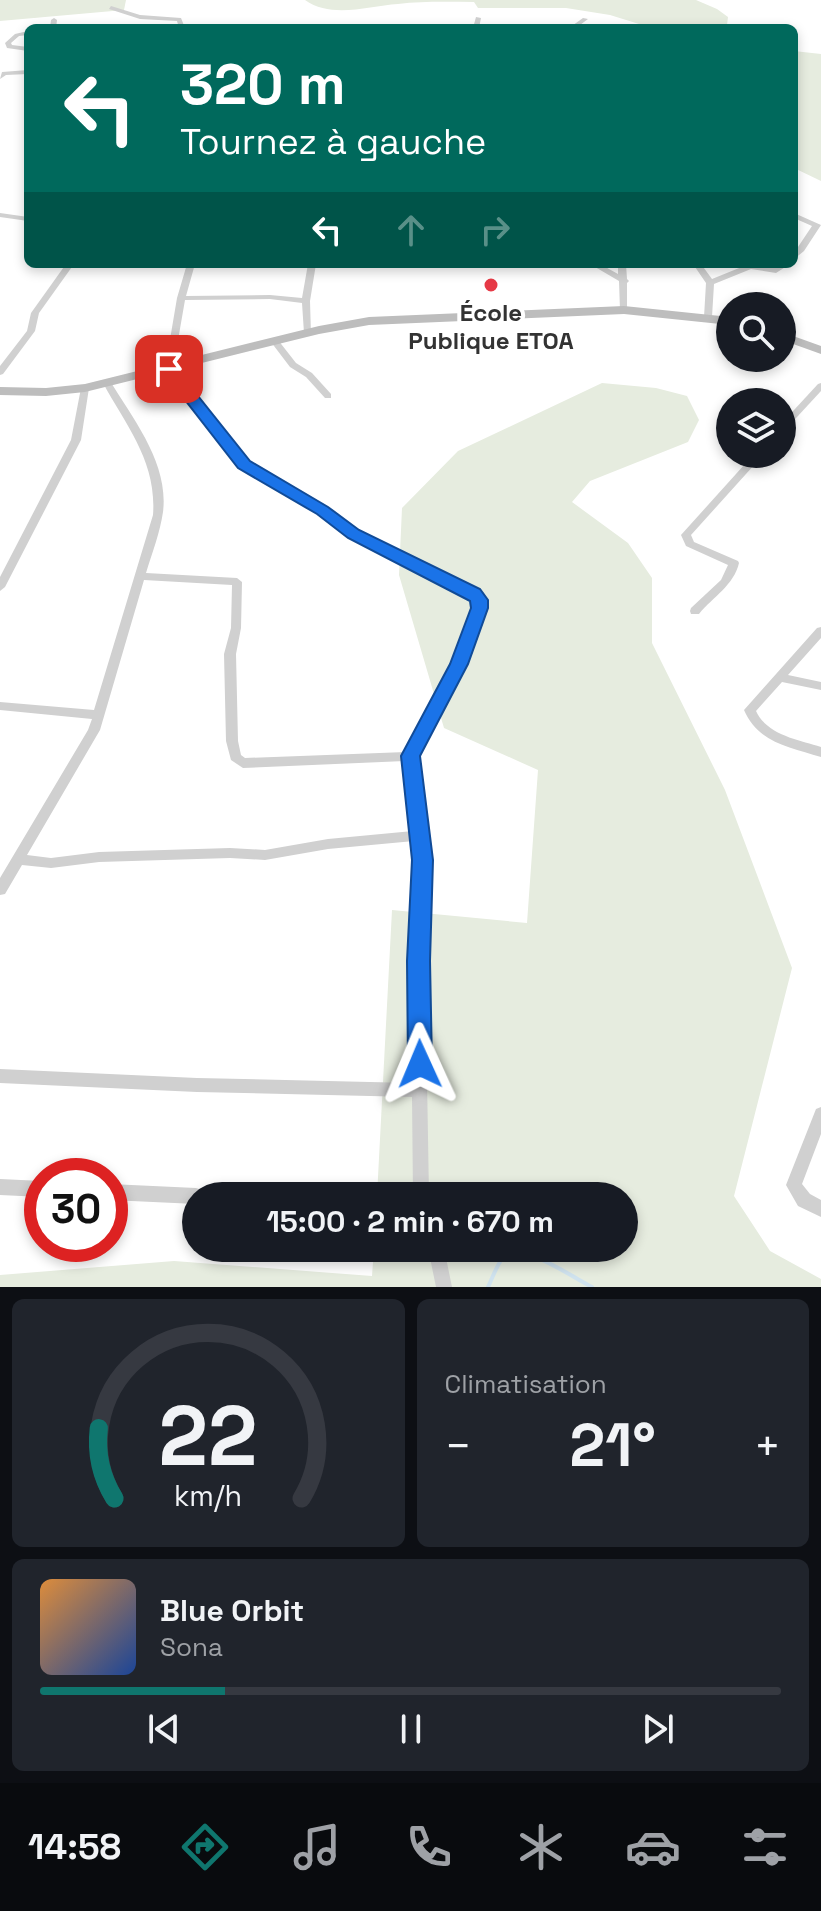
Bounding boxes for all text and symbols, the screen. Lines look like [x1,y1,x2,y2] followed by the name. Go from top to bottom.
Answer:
[180,49,346,120] text: 320 m
[48,56,152,160] icon: left
[180,119,486,165] text: Tournez à gauche
[305,208,349,252] icon: left
[389,208,433,252] icon: ahead
[473,208,517,252] icon: right
[482,276,500,294] marker: École Publique ETOA
[716,292,796,468] map controls
[716,292,796,372] button: search
[408,297,574,356] place label: École Publique ETOA
[135,335,203,403] pin
[147,347,191,391] icon: arrive
[716,388,796,468] button: layers
[378,1022,462,1106] position arrow
[24,1158,128,1262] speed limit sign: 30
[266,1202,554,1241] text: 15:00 · 2 min · 670 m
[445,1367,607,1401] text: Climatisation
[159,1383,258,1489] text: 22
[570,1407,656,1484] text: 21°
[445,1418,472,1474] text: −
[754,1418,781,1474] text: +
[174,1478,242,1514] text: km/h
[160,1591,304,1630] text: Blue Orbit
[160,1630,223,1664] text: Sona
[142,1707,186,1751] icon: previous
[389,1707,433,1751] icon: pause
[636,1707,680,1751] icon: next
[177,1819,233,1875] icon: directions
[289,1819,345,1875] icon: music
[401,1819,457,1875] icon: phone
[513,1819,569,1875] icon: climate
[625,1819,681,1875] icon: car
[737,1819,793,1875] icon: filters
[28,1824,121,1870] text: 14:58

